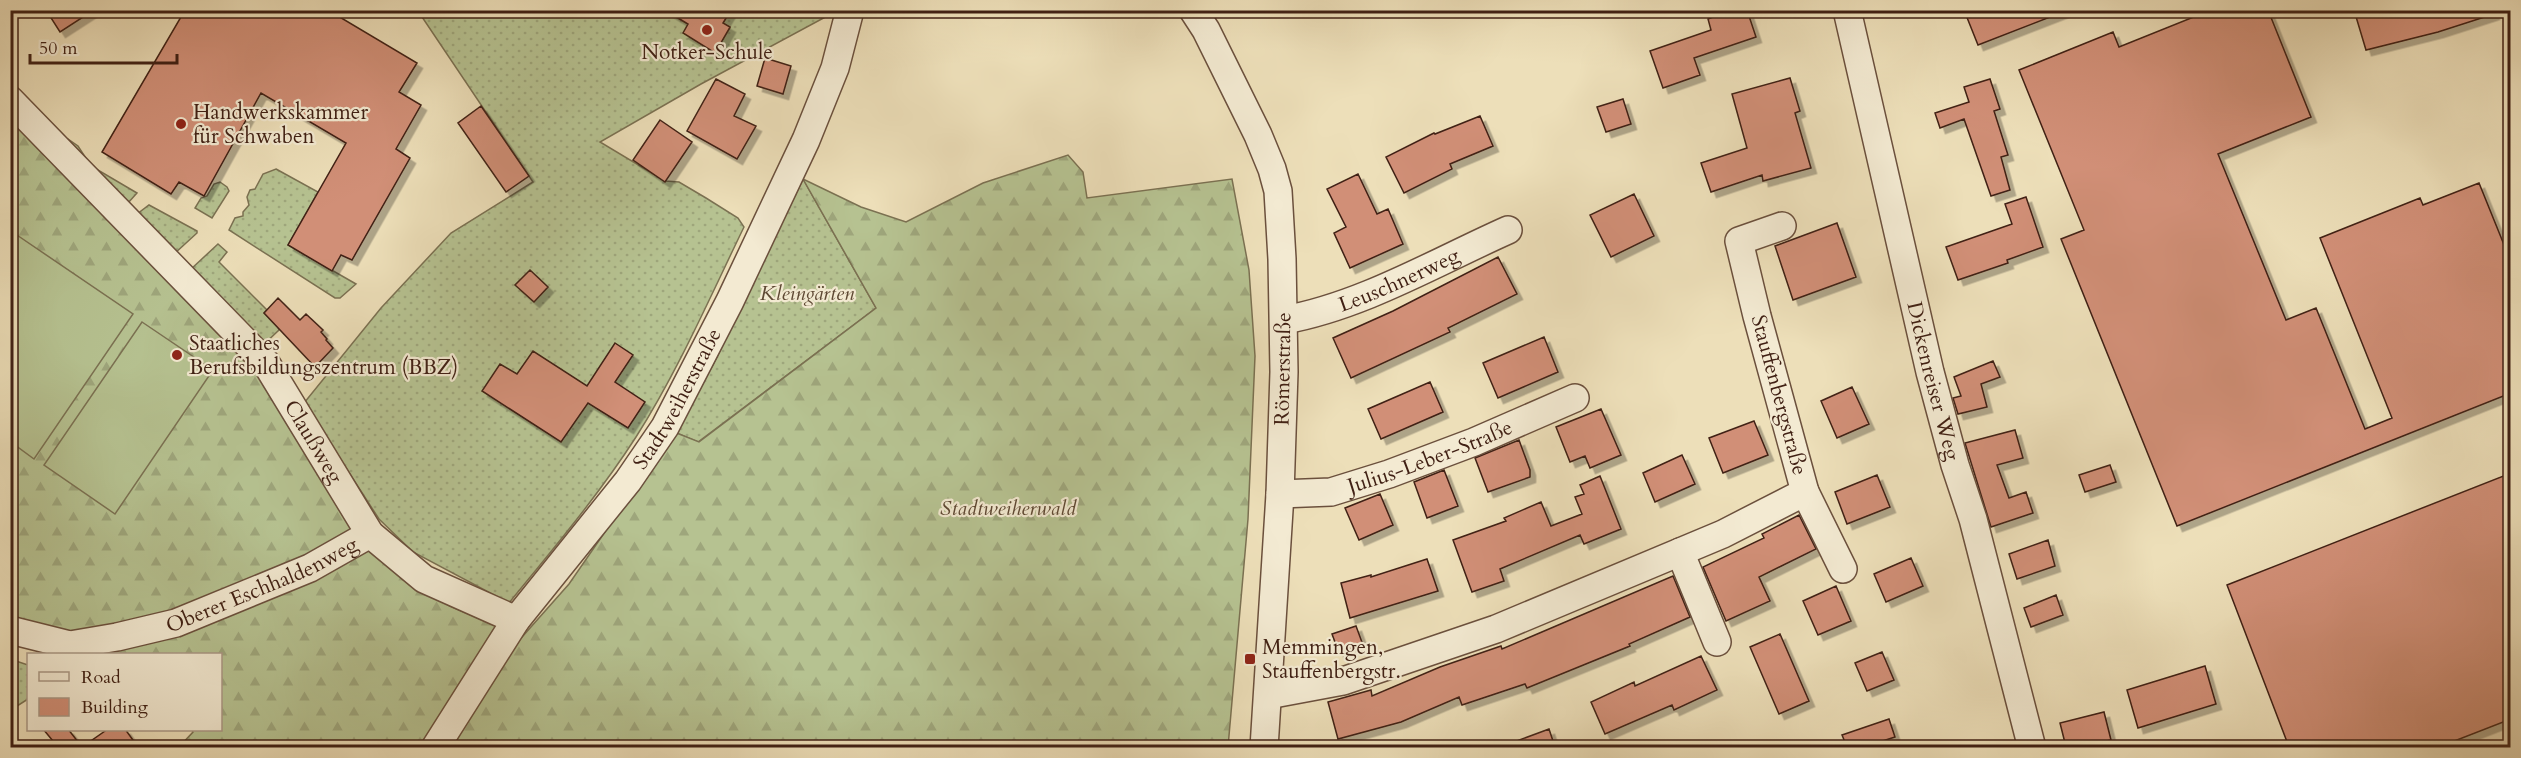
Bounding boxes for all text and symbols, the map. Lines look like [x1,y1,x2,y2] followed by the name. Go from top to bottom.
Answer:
[700,23,714,37] marker: Notker-Schule
[30,27,177,65] scale bar
[39,36,78,61] text: 50 m
[641,38,773,67] place label: Notker-Schule
[193,98,368,151] place label: Handwerkskammer für Schwaben
[174,117,188,131] marker: Handwerkskammer für Schwaben
[1335,240,1464,319] street label: Leuschnerweg
[760,279,855,308] park label: Kleingärten
[1900,299,1968,464] street label: Dickenreiser Weg
[1268,312,1298,426] street label: Römerstraße
[1744,312,1814,478] street label: Stauffenbergstraße
[626,323,728,475] street label: Stadtweiherstraße
[189,329,458,382] place label: Staatliches Berufsbildungszentrum (BBZ)
[170,348,184,362] marker: Staatliches Berufsbildungszentrum (BBZ)
[277,394,350,489] street label: Claußweg
[1341,413,1517,501] street label: Julius-Leber-Straße
[940,494,1077,523] park label: Stadtweiherwald
[163,529,363,639] street label: Oberer Eschhaldenweg
[1262,633,1401,686] place label: Memmingen, Stauffenbergstr.
[1243,652,1257,666] marker: Memmingen, Stauffenbergstr.
[27,653,222,731] legend
[81,665,121,690] text: Road
[81,695,149,720] text: Building

